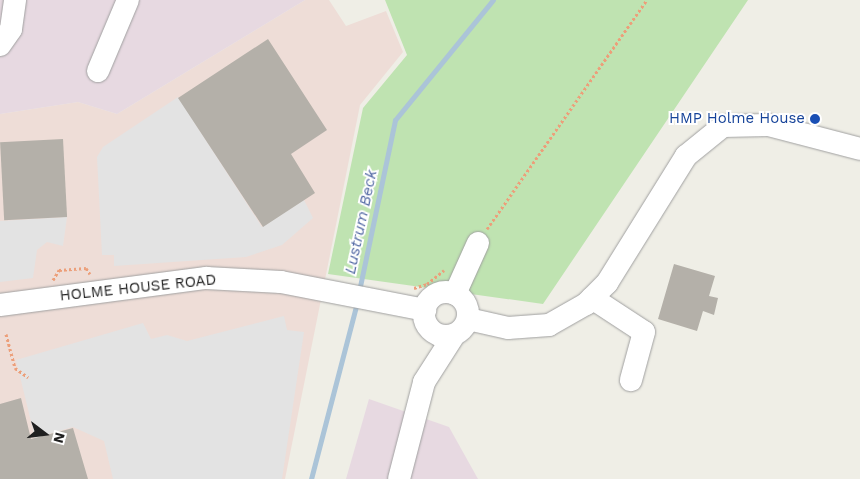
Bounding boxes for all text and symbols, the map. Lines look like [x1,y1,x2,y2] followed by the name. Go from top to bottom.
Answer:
[669,110,805,128] place label: HMP Holme House
[809,113,821,125] marker: HMP Holme House
[341,168,381,276] water label: Lustrum Beck
[59,271,217,305] street label: HOLME HOUSE ROAD
[20,409,70,459] north arrow
[50,431,69,445] text: N

